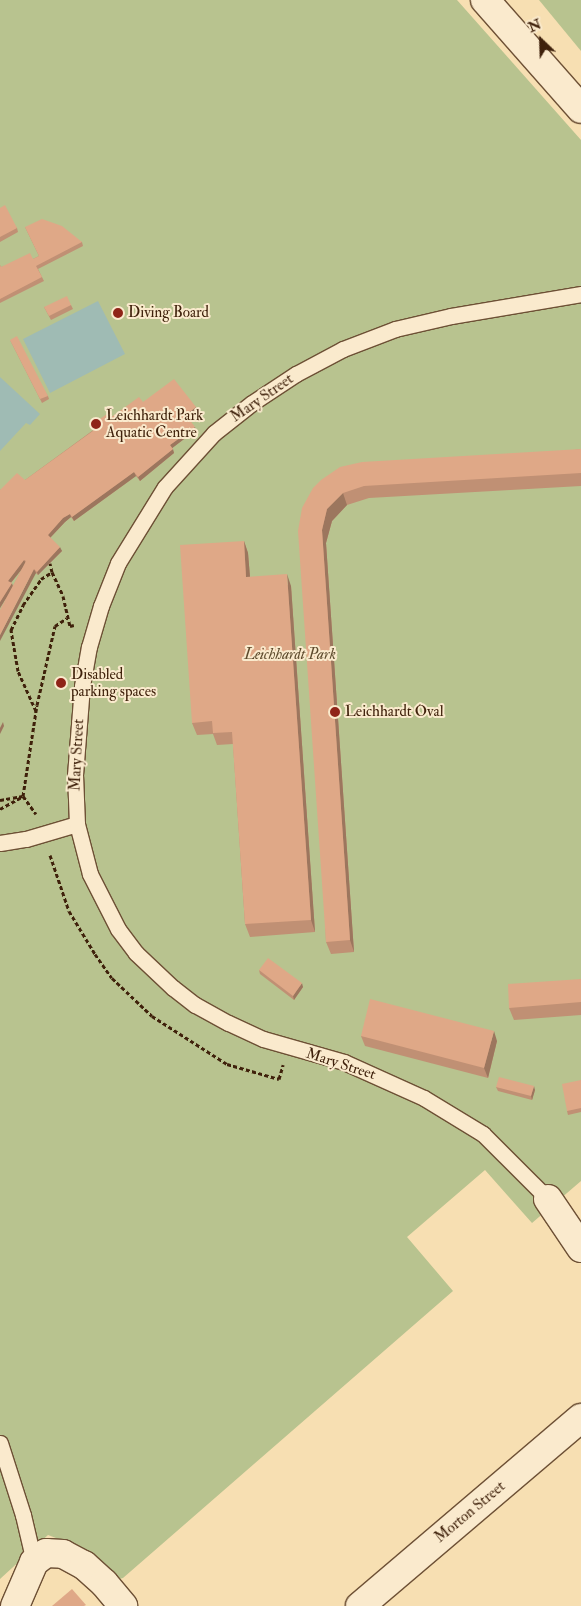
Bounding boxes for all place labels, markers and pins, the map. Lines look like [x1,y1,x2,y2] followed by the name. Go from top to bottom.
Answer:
[128,304,209,322] place label: Diving Board
[112,307,124,319] marker: Diving Board
[106,406,203,441] place label: Leichhardt Park Aquatic Centre
[90,418,102,430] marker: Leichhardt Park Aquatic Centre
[71,665,156,700] place label: Disabled parking spaces
[55,677,67,689] marker: Disabled parking spaces
[345,703,443,721] place label: Leichhardt Oval
[329,706,341,718] marker: Leichhardt Oval

